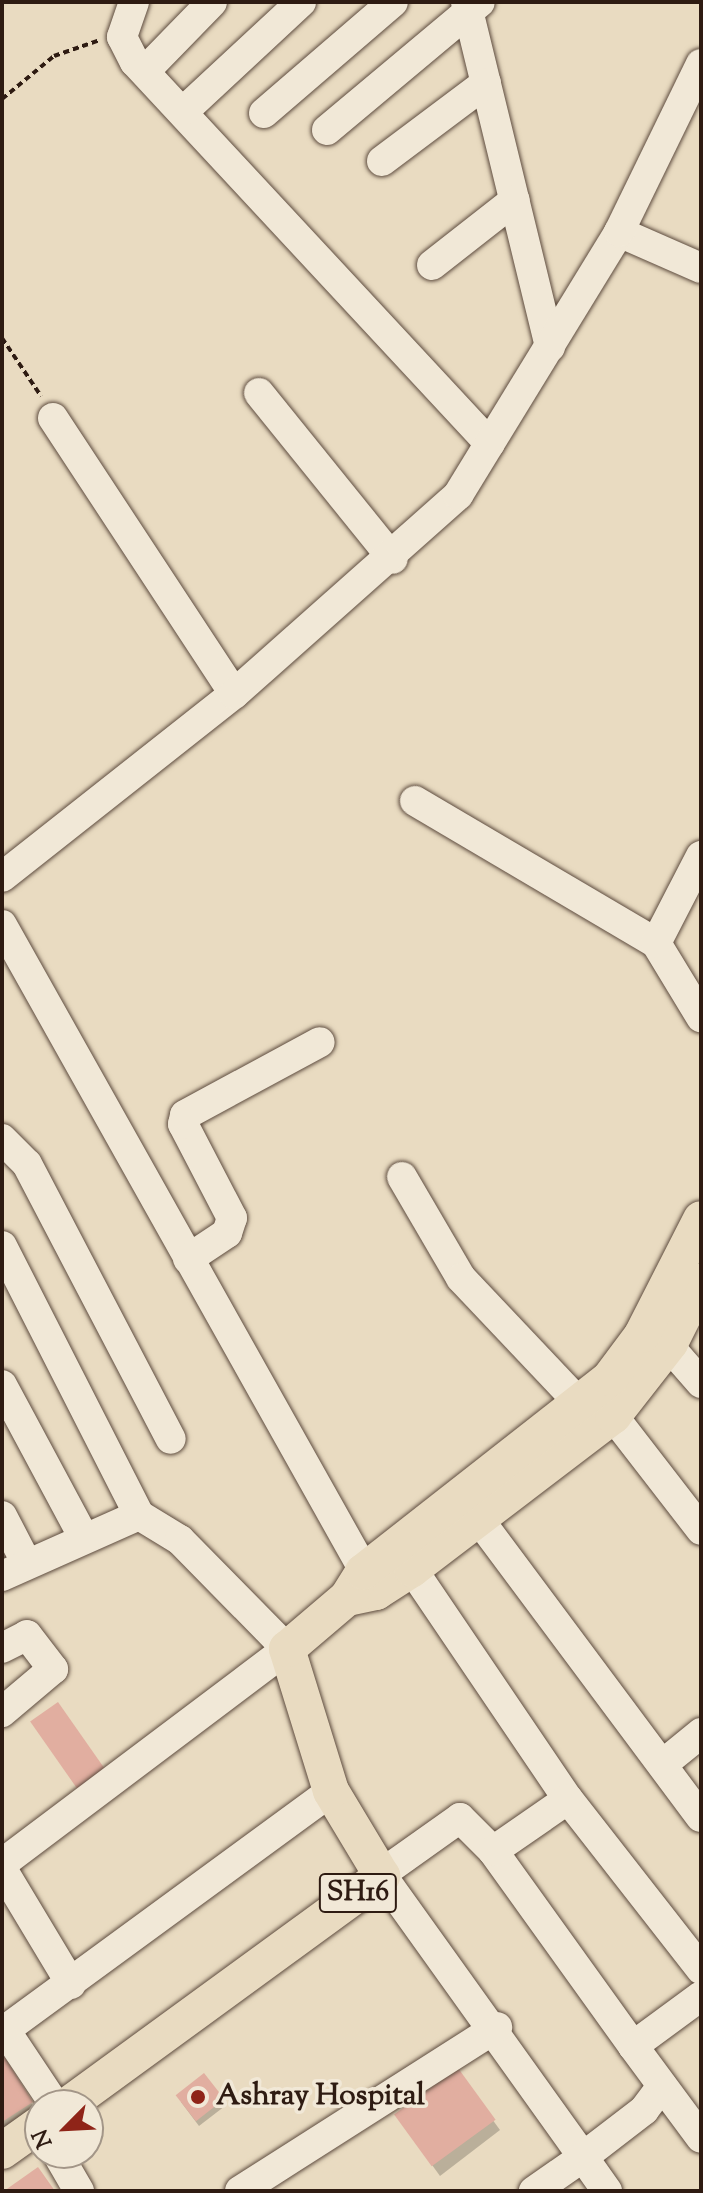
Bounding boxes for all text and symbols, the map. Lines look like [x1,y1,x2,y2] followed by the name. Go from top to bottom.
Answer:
[318,1869,398,1917] road number: SH16
[216,2079,425,2115] place label: Ashray Hospital
[187,2086,209,2108] marker: Ashray Hospital
[24,2089,104,2169] north arrow
[26,2123,62,2152] text: N

